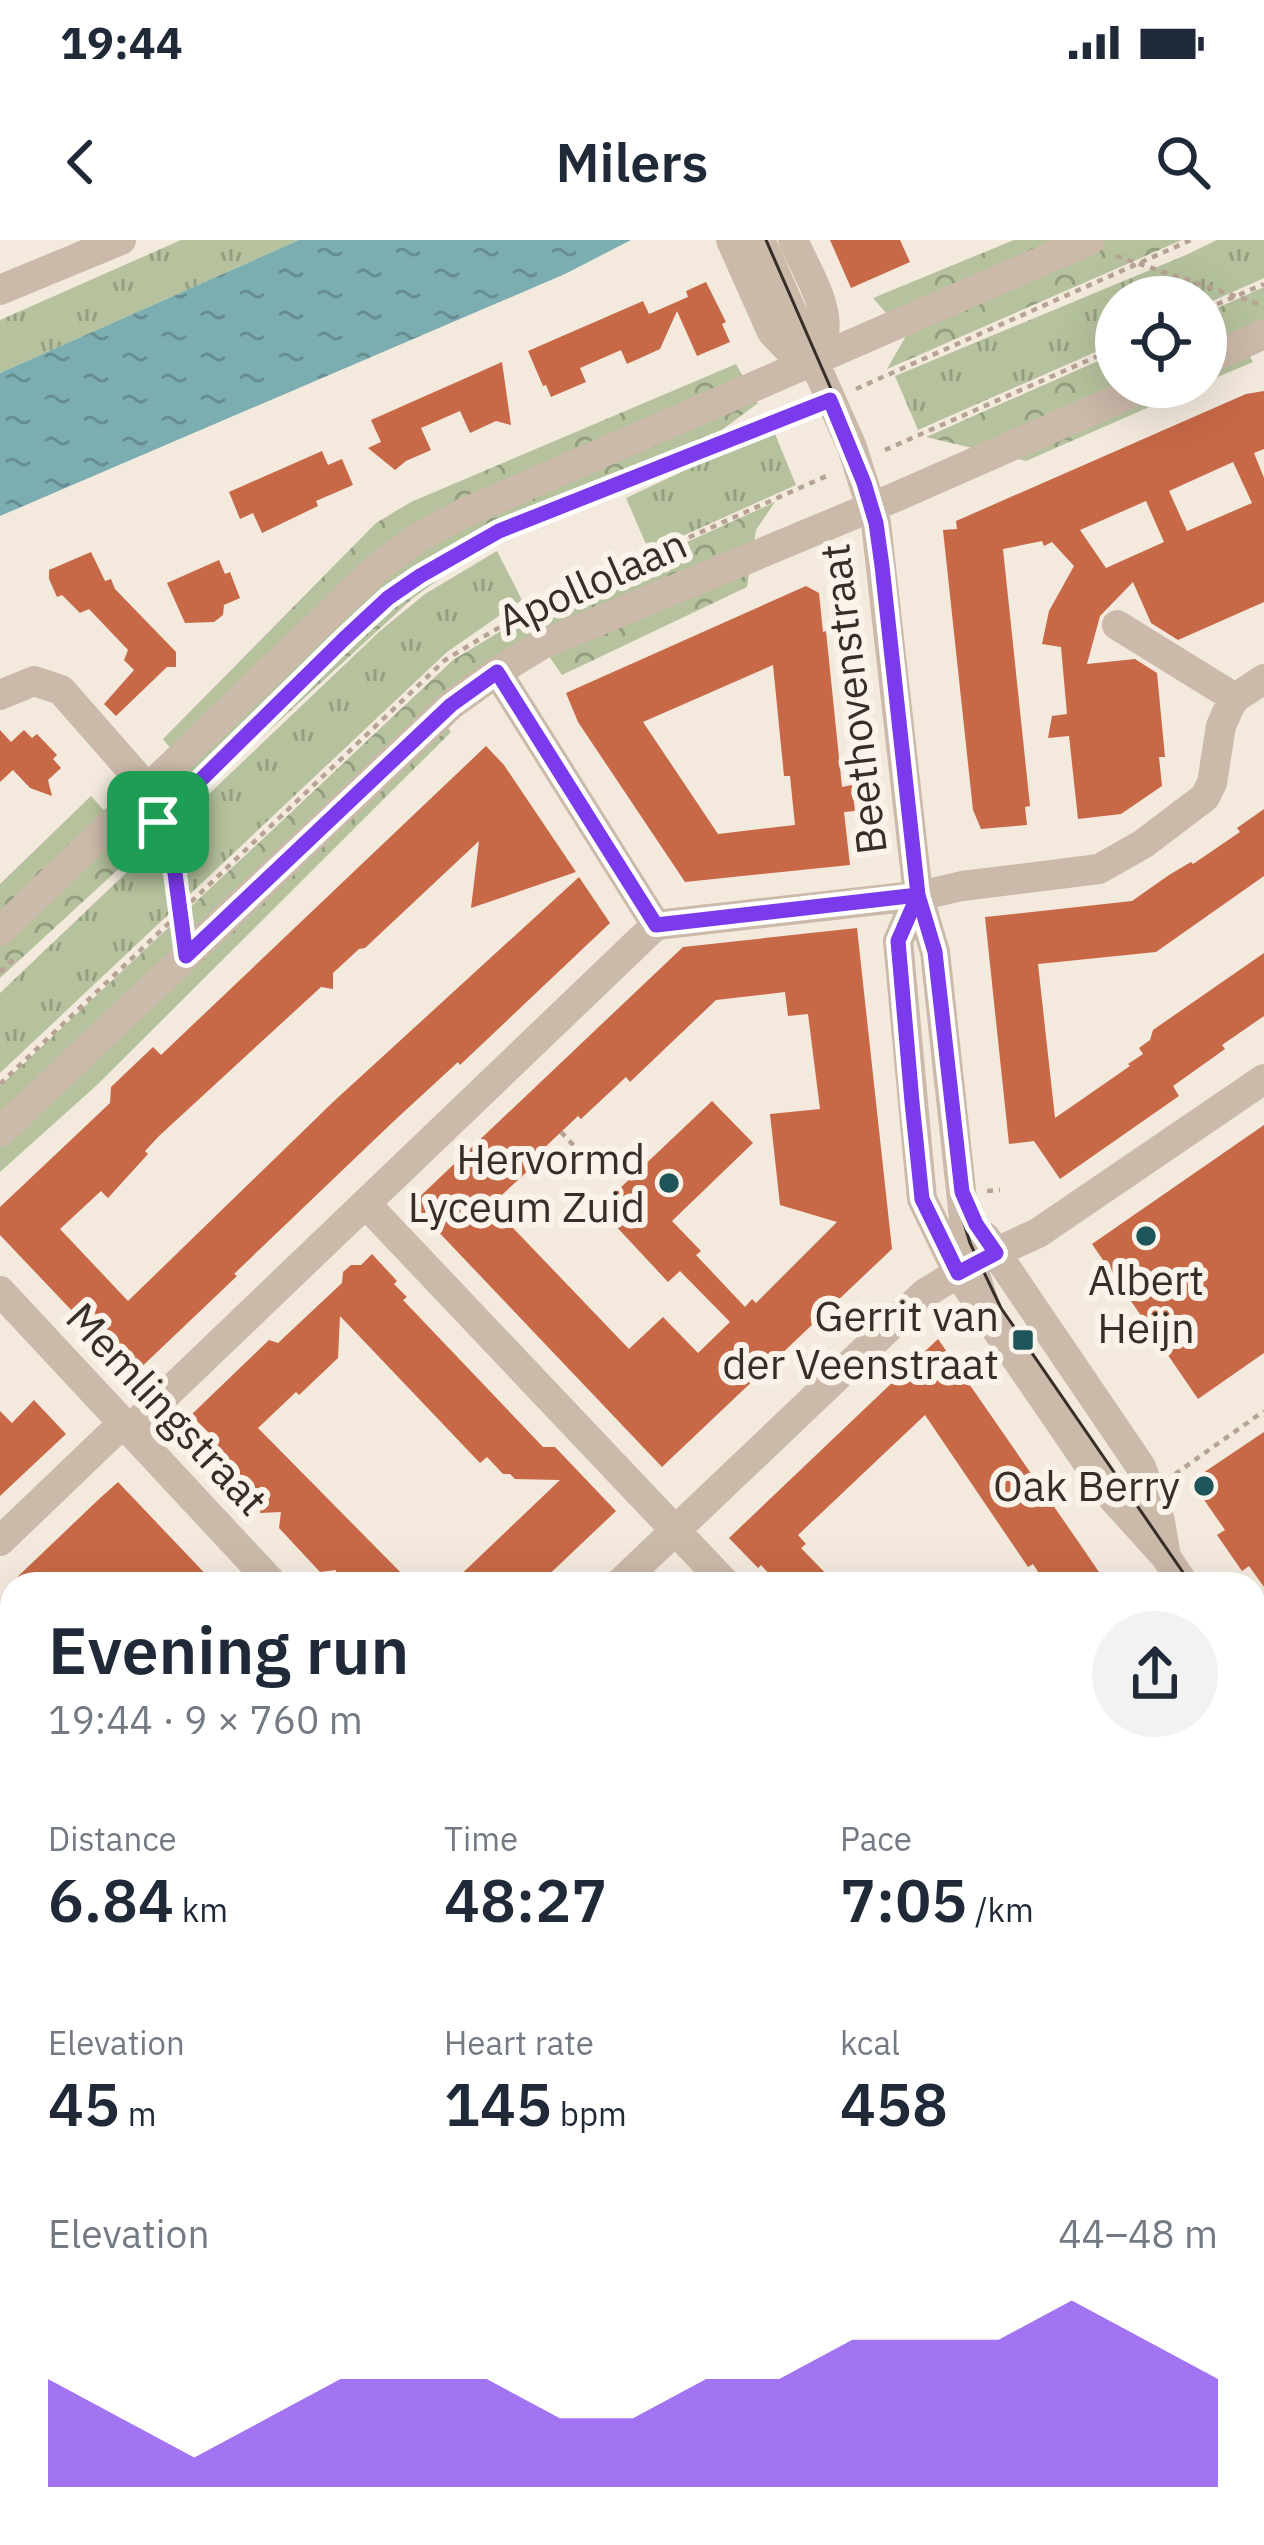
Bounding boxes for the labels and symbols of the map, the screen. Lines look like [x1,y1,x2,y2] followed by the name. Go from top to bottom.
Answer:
[489,516,695,648] street label: Apollolaan
[806,541,899,857] street label: Beethovenstraat
[107,771,209,873] pin
[408,1131,645,1234] place label: Hervormd Lyceum Zuid
[656,1170,682,1196] marker: Hervormd Lyceum Zuid
[1133,1223,1159,1249] marker: Albert Heijn
[1088,1252,1204,1355] place label: Albert Heijn
[722,1288,999,1391] place label: Gerrit van der Veenstraat
[55,1291,280,1527] street label: Memlingstraat
[1010,1327,1036,1353] marker: Gerrit van der Veenstraat
[993,1458,1180,1513] place label: Oak Berry
[1191,1473,1217,1499] marker: Oak Berry

